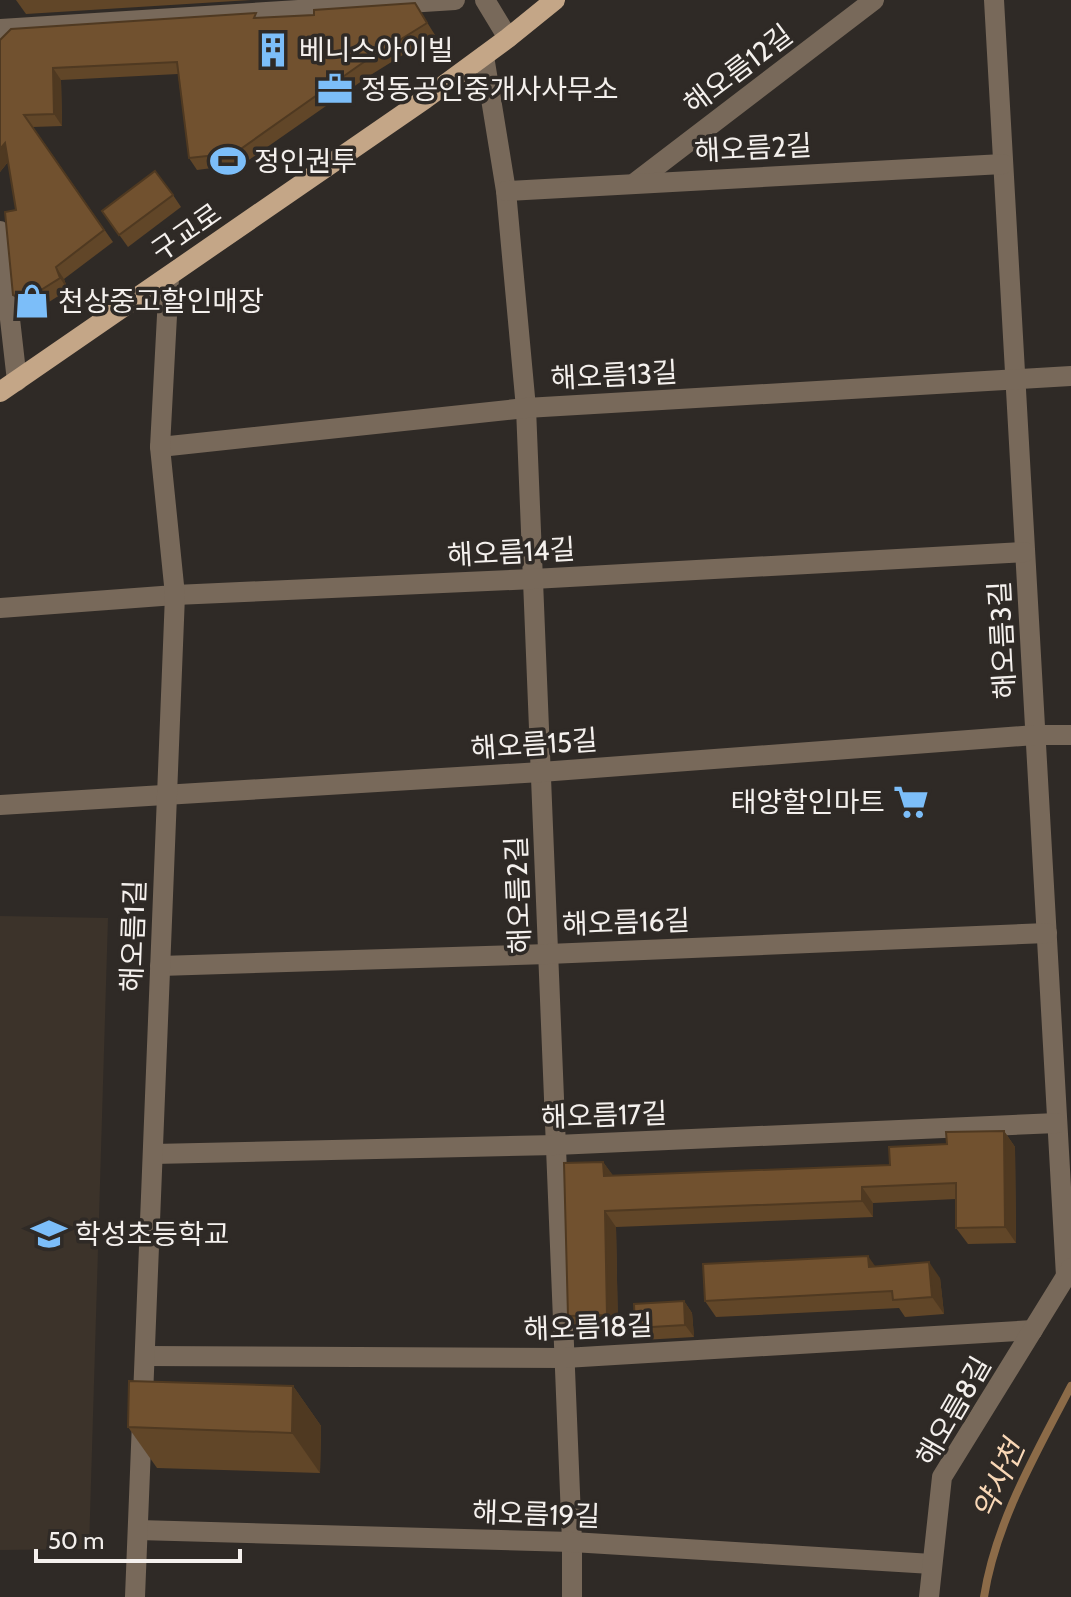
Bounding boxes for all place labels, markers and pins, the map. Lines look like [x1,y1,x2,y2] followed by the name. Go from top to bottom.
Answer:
[254,31,292,69] building icon: 베니스아이빌
[299,33,454,67] place label: 베니스아이빌
[316,70,354,108] office icon: 정동공인중개사사무소
[361,72,619,106] place label: 정동공인중개사사무소
[209,142,247,180] sports icon: 정인권투
[254,144,357,178] place label: 정인권투
[13,282,51,320] shop icon: 천상중고할인매장
[58,284,264,318] place label: 천상중고할인매장
[892,783,930,821] supermarket icon: 태양할인마트
[730,785,885,819] place label: 태양할인마트
[30,1215,68,1253] school or university icon: 학성초등학교
[75,1217,230,1251] place label: 학성초등학교

